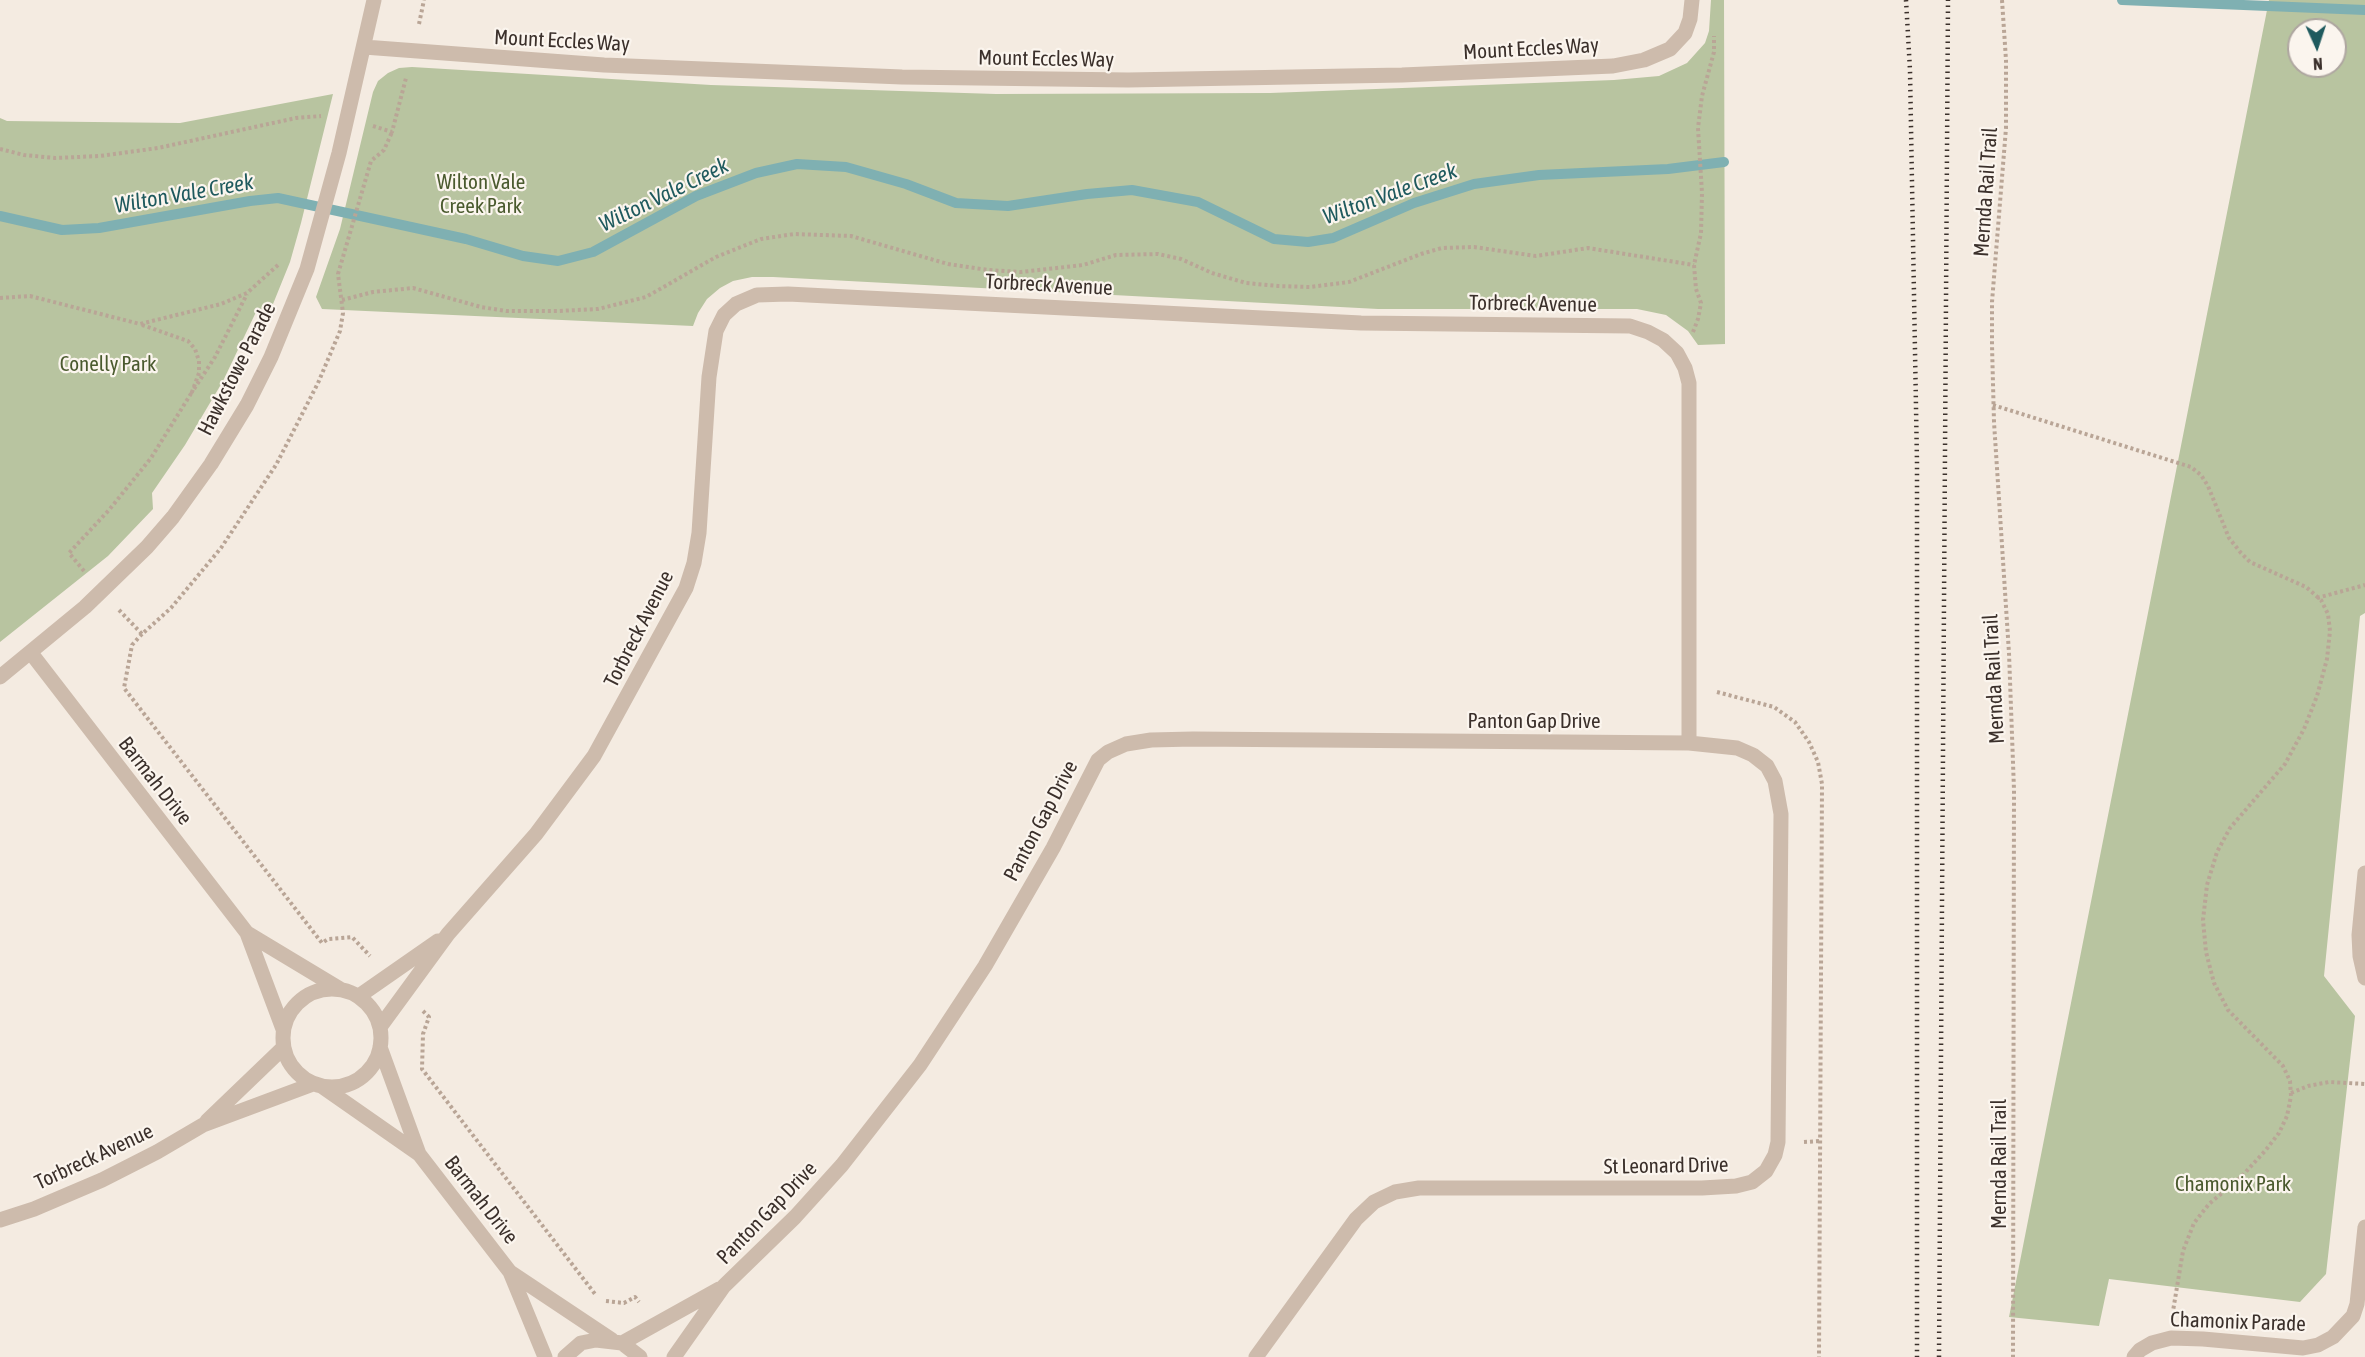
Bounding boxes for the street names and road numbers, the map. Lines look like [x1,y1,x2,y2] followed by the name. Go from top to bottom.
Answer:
[493,25,631,57] street label: Mount Eccles Way
[1462,33,1600,65] street label: Mount Eccles Way
[978,45,1114,73] street label: Mount Eccles Way
[1969,126,2003,258] street label: Mernda Rail Trail
[985,269,1113,301] street label: Torbreck Avenue
[1469,290,1597,318] street label: Torbreck Avenue
[193,298,281,440] street label: Hawkstowe Parade
[599,566,679,692] street label: Torbreck Avenue
[1978,613,2010,745] street label: Mernda Rail Trail
[1467,708,1601,734] street label: Panton Gap Drive
[113,732,197,830] street label: Barmah Drive
[999,756,1083,886] street label: Panton Gap Drive
[1986,1099,2012,1229] street label: Mernda Rail Trail
[31,1119,157,1195] street label: Torbreck Avenue
[439,1151,523,1249] street label: Barmah Drive
[1603,1152,1729,1180] street label: St Leonard Drive
[712,1156,822,1270] street label: Panton Gap Drive
[2170,1307,2306,1337] street label: Chamonix Parade

